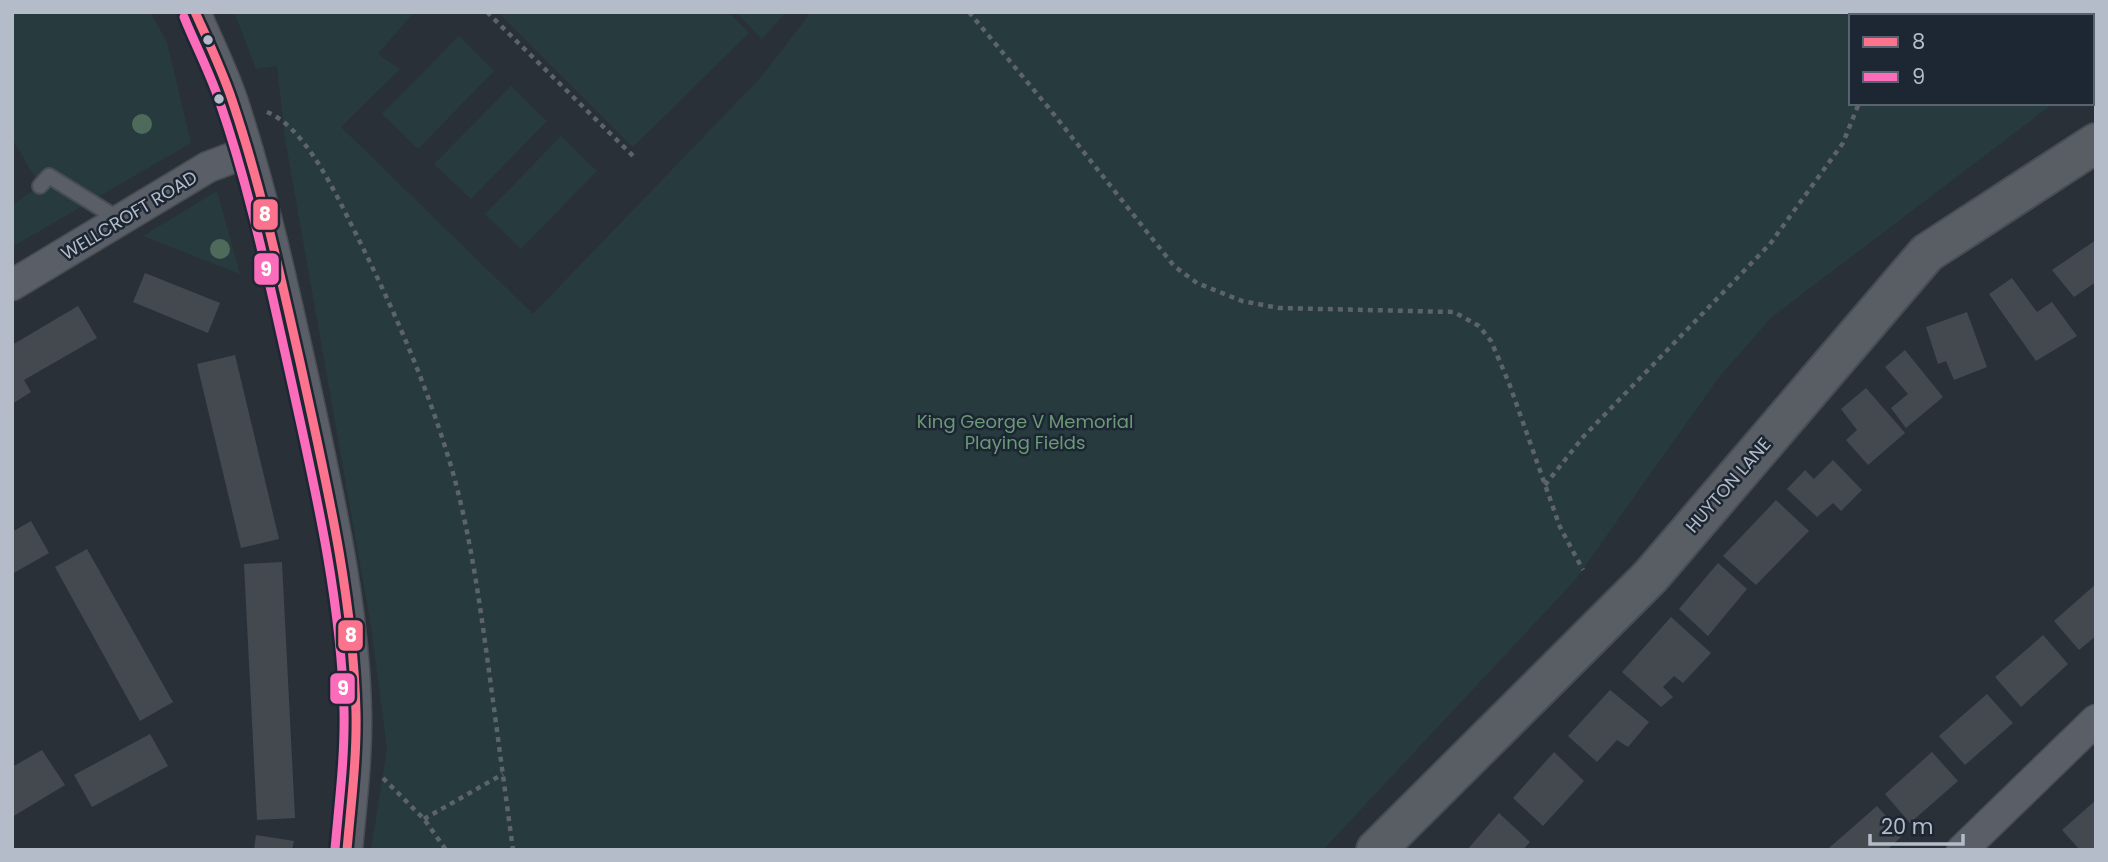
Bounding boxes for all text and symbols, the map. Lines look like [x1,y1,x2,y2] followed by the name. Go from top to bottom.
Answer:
[1849,14,2094,105] legend
[1912,27,1925,56] text: 8
[201,33,215,47] unlabelled marker
[1912,62,1925,91] text: 9
[212,92,226,106] unlabelled marker
[56,164,202,266] street label: WELLCROFT ROAD
[252,198,279,231] line badge: 8
[259,201,271,228] text: 8
[253,252,280,286] line badge: 9
[260,256,272,283] text: 9
[917,409,1133,455] park label: King George V Memorial Playing Fields
[1680,432,1776,538] street label: HUYTON LANE
[337,619,364,652] line badge: 8
[345,622,357,649] text: 8
[329,672,356,705] line badge: 9
[337,675,349,702] text: 9
[1870,802,1963,846] scale bar
[1881,812,1934,841] text: 20 m

